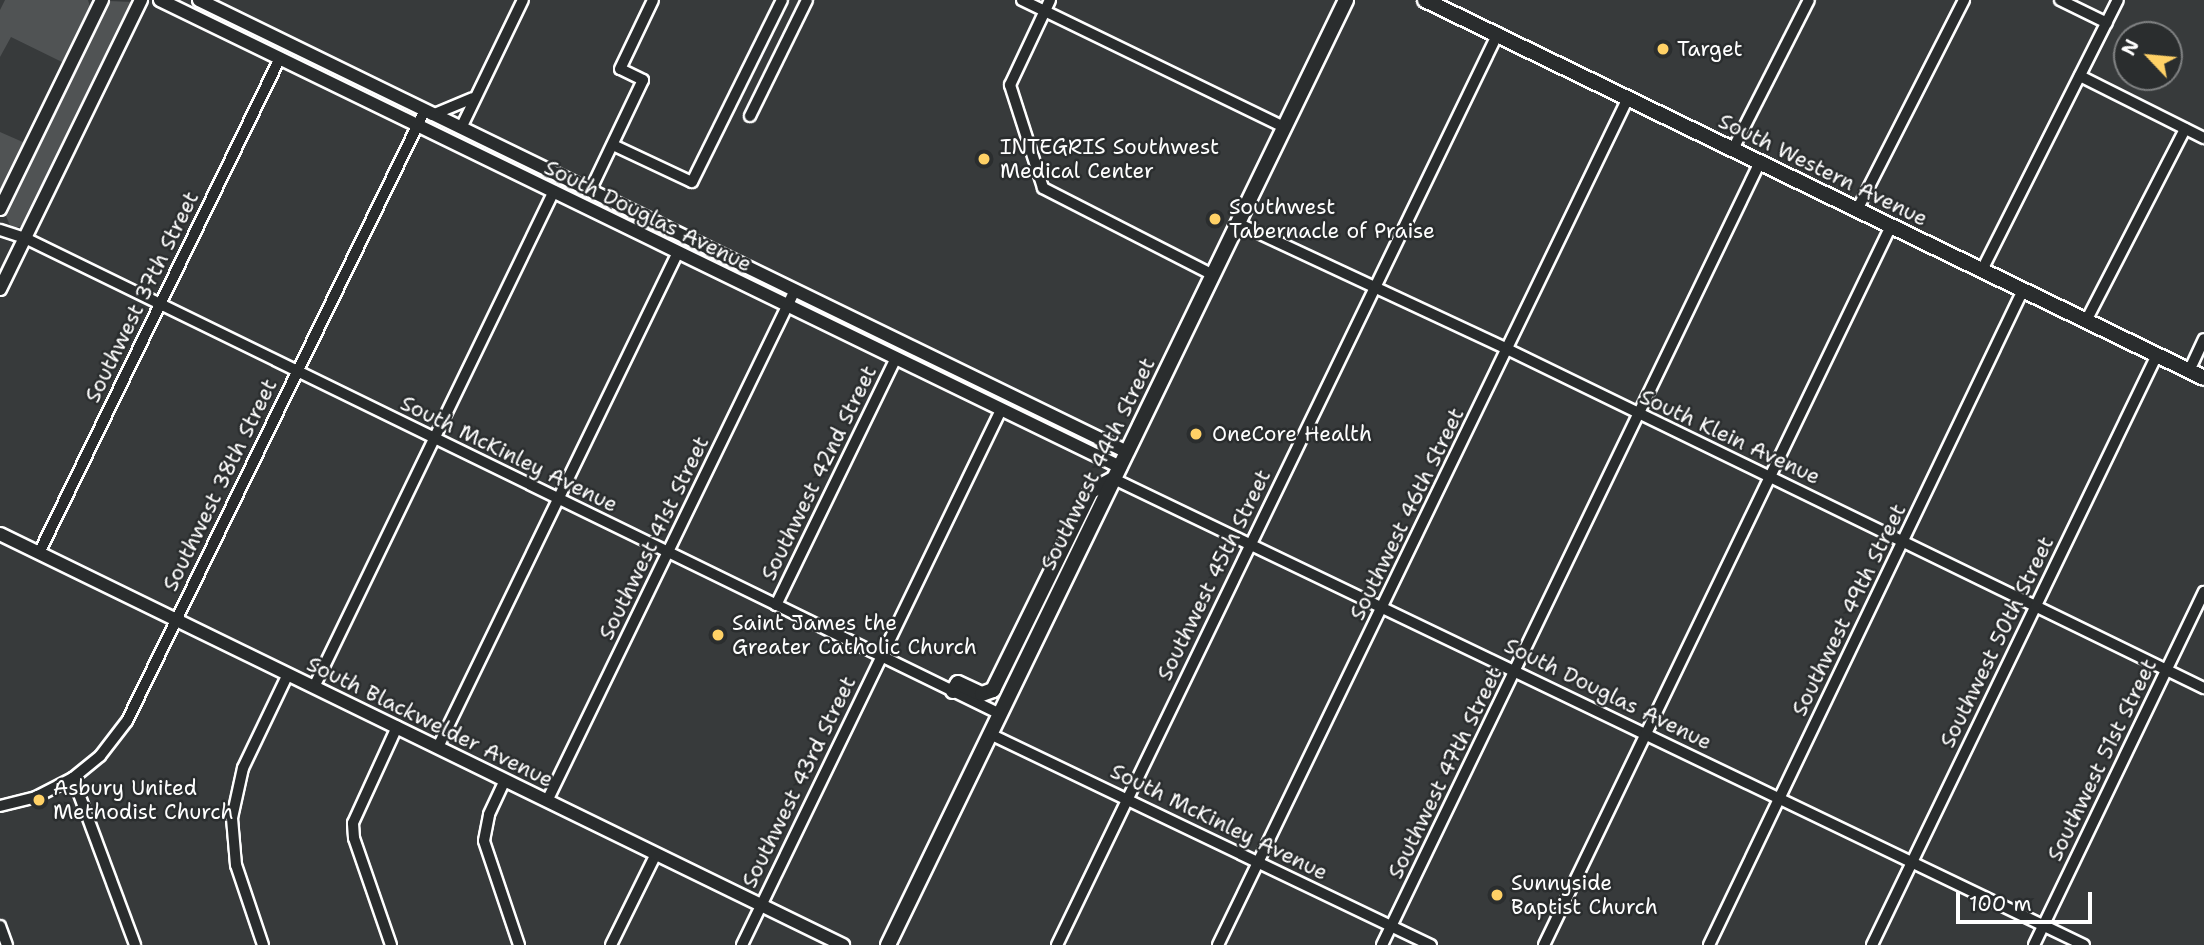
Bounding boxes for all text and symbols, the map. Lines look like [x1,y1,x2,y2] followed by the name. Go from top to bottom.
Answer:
[2113,21,2183,91] north arrow
[2116,35,2145,60] text: N
[1677,36,1743,62] place label: Target
[1655,41,1671,57] marker: Target
[1714,108,1932,232] street label: South Western Avenue
[1000,134,1219,184] place label: INTEGRIS Southwest Medical Center
[974,149,994,169] marker: INTEGRIS Southwest Medical Center
[540,155,756,277] street label: South Douglas Avenue
[80,187,204,407] street label: Southwest 37th Street
[1229,194,1435,244] place label: Southwest Tabernacle of Praise
[1207,211,1223,227] marker: Southwest Tabernacle of Praise
[1036,354,1160,574] street label: Southwest 44th Street
[756,362,882,584] street label: Southwest 42nd Street
[158,375,282,595] street label: Southwest 38th Street
[1636,384,1824,490] street label: South Klein Avenue
[396,390,622,518] street label: South McKinley Avenue
[1345,404,1469,624] street label: Southwest 46th Street
[1212,421,1372,447] place label: OneCore Health
[1186,424,1206,444] marker: OneCore Health
[594,432,714,644] street label: Southwest 41st Street
[1152,466,1276,684] street label: Southwest 45th Street
[1787,500,1911,720] street label: Southwest 49th Street
[1935,532,2059,752] street label: Southwest 50th Street
[732,610,977,660] place label: Saint James the Greater Catholic Church
[710,627,726,643] marker: Saint James the Greater Catholic Church
[1500,633,1716,755] street label: South Douglas Avenue
[303,651,557,793] street label: South Blackwelder Avenue
[2042,655,2162,865] street label: Southwest 51st Street
[1383,663,1507,883] street label: Southwest 47th Street
[737,672,861,892] street label: Southwest 43rd Street
[1106,758,1332,886] street label: South McKinley Avenue
[53,775,234,825] place label: Asbury United Methodist Church
[31,792,47,808] marker: Asbury United Methodist Church
[1511,870,1658,920] place label: Sunnyside Baptist Church
[1959,878,2096,922] scale bar
[1489,887,1505,903] marker: Sunnyside Baptist Church
[1969,890,2032,918] text: 100 m

